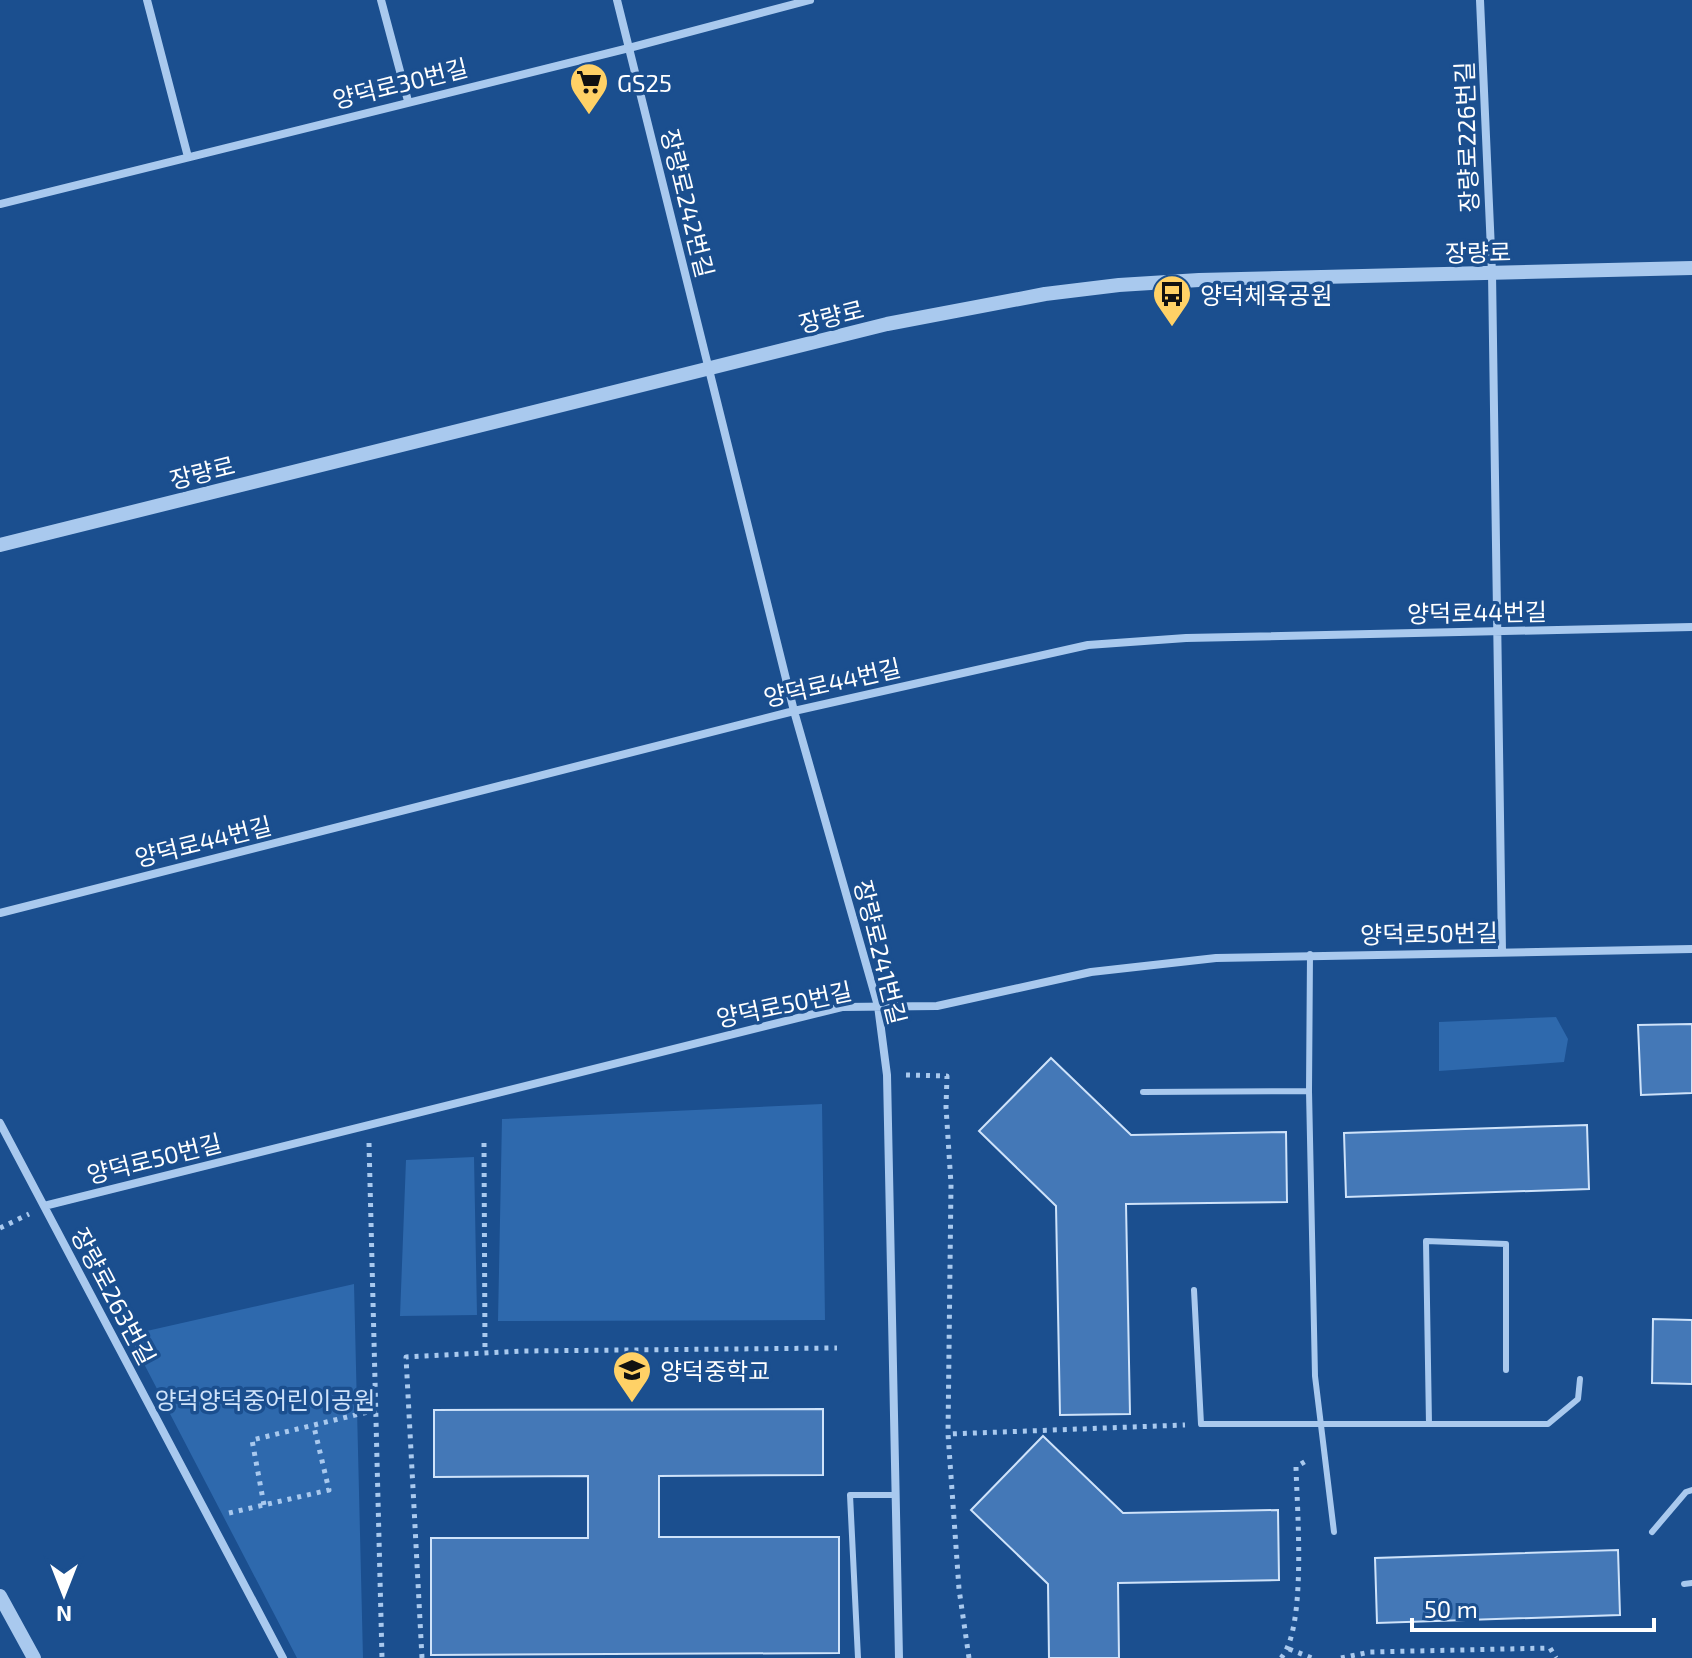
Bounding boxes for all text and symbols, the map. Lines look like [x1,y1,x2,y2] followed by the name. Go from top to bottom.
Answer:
[329,52,471,114] street label: 양덕로30번길
[568,61,610,116] supermarket icon: GS25
[1449,61,1483,213] street label: 장량로226번길
[617,68,672,97] place label: GS25
[656,126,720,280] street label: 장량로242번길
[1445,237,1511,267] street label: 장량로
[1151,273,1193,328] bus stop icon: 양덕체육공원
[1200,280,1332,309] place label: 양덕체육공원
[795,294,867,338] street label: 장량로
[166,450,238,494] street label: 장량로
[1407,596,1547,628] street label: 양덕로44번길
[761,652,903,712] street label: 양덕로44번길
[132,810,274,872] street label: 양덕로44번길
[849,877,913,1027] street label: 장량로241번길
[1360,917,1498,949] street label: 양덕로50번길
[714,975,854,1033] street label: 양덕로50번길
[84,1127,224,1189] street label: 양덕로50번길
[66,1223,162,1369] street label: 장량로263번길
[611,1349,653,1404] school or university icon: 양덕중학교
[660,1356,770,1385] place label: 양덕중학교
[155,1385,375,1414] park label: 양덕양덕중어린이공원
[24,1554,104,1634] north arrow
[1412,1582,1654,1632] scale bar
[1424,1594,1478,1623] text: 50 m
[56,1602,72,1628] text: N

